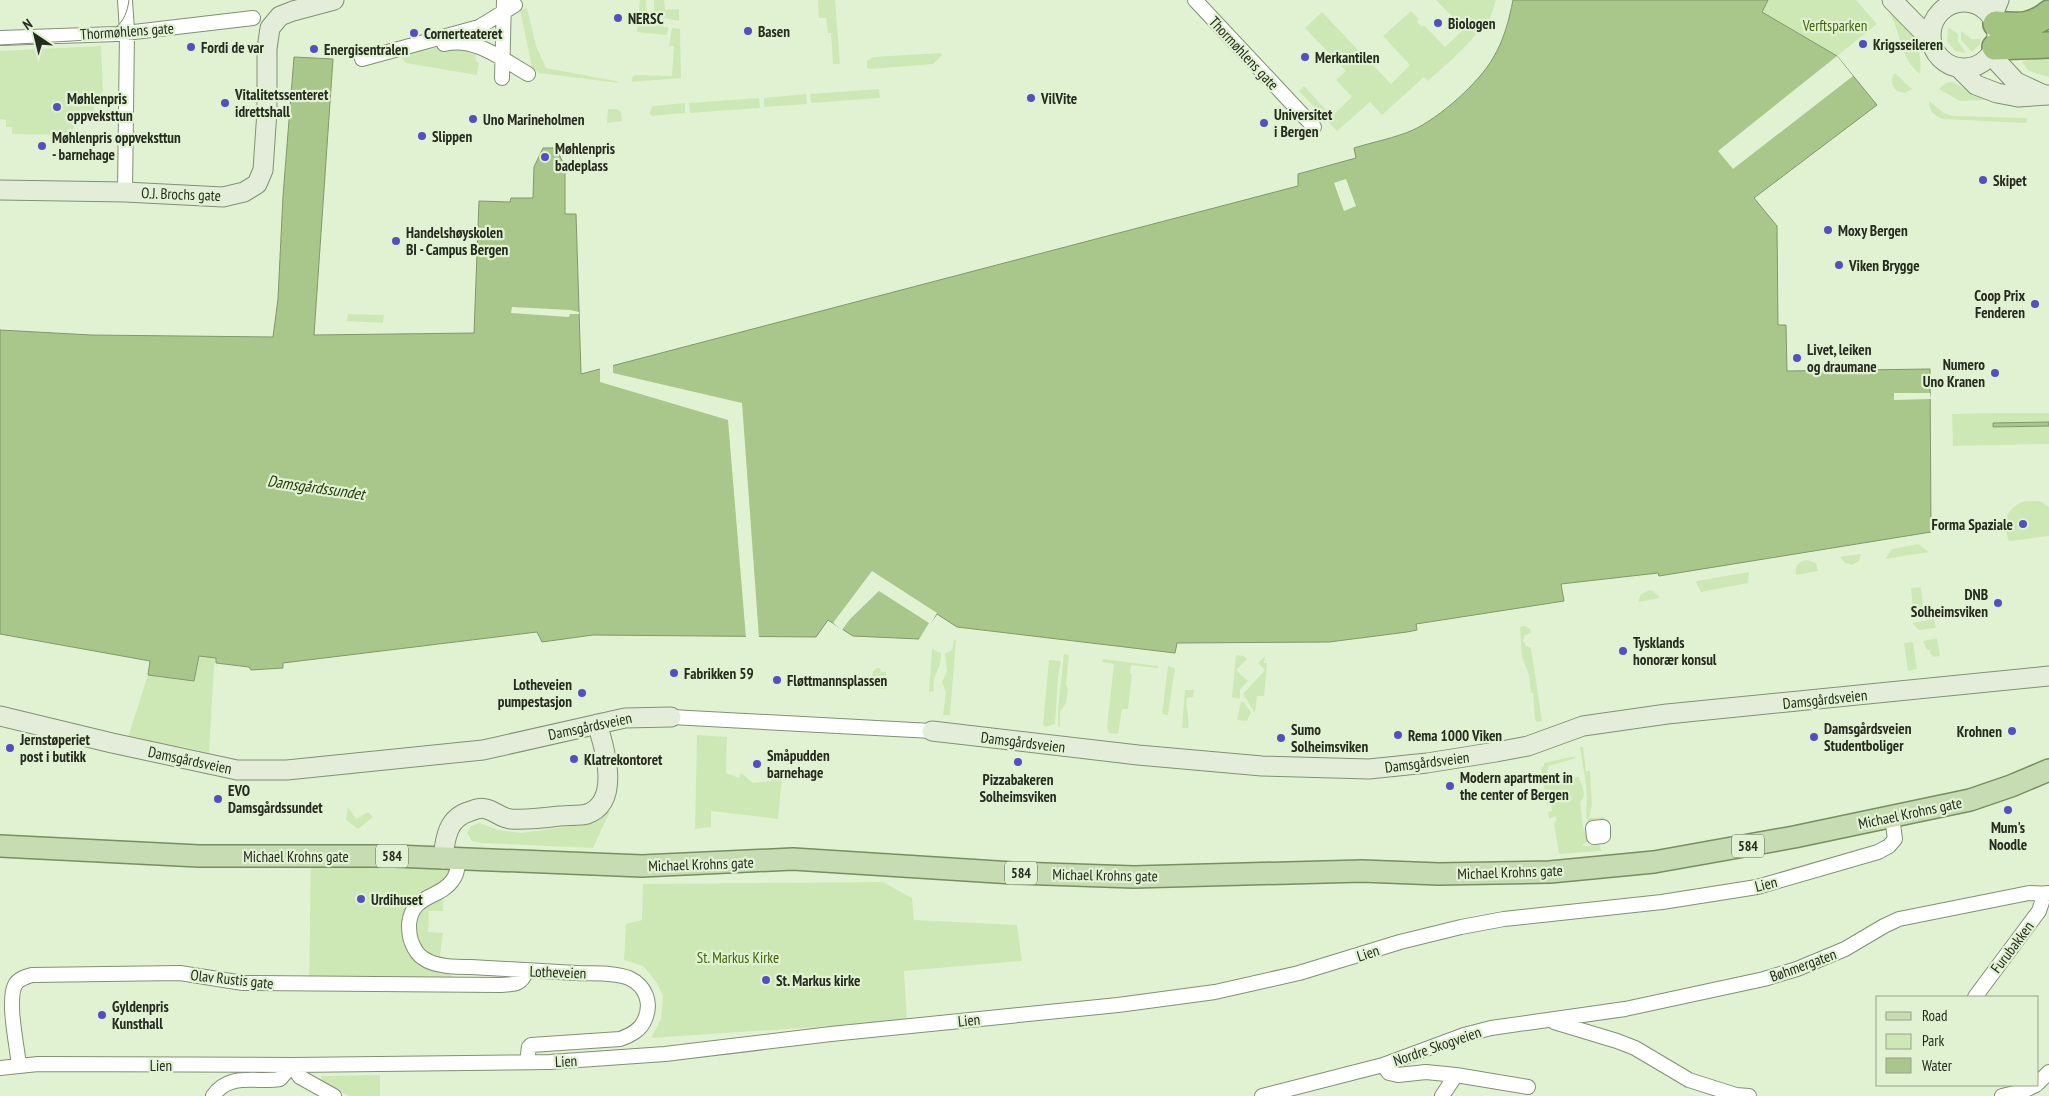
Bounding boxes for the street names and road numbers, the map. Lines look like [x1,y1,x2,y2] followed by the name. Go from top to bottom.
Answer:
[1205,12,1283,94] street label: Thormøhlens gate
[79,18,175,44] street label: Thormøhlens gate
[141,183,221,205] street label: O.J. Brochs gate
[1782,685,1868,713] street label: Damsgårdsveien
[546,708,634,744] street label: Damsgårdsveien
[980,727,1066,757] street label: Damsgårdsveien
[146,742,234,778] street label: Damsgårdsveien
[1384,747,1470,777] street label: Damsgårdsveien
[1856,793,1964,833] street label: Michael Krohns gate
[1732,834,1764,858] road number: 584
[376,844,408,868] road number: 584
[243,847,349,866] street label: Michael Krohns gate
[648,853,754,875] street label: Michael Krohns gate
[1005,861,1037,884] road number: 584
[1457,861,1563,883] street label: Michael Krohns gate
[1052,865,1158,885] street label: Michael Krohns gate
[1753,872,1779,896] street label: Lien
[1986,917,2038,977] street label: Furubakken
[1354,941,1382,965] street label: Lien
[1767,944,1839,986] street label: Bøhmergaten
[529,962,587,982] street label: Lotheveien
[190,965,274,993] street label: Olav Rustis gate
[957,1009,981,1031] street label: Lien
[1391,1022,1483,1070] street label: Nordre Skogveien
[554,1051,578,1071] street label: Lien
[150,1056,172,1075] street label: Lien

